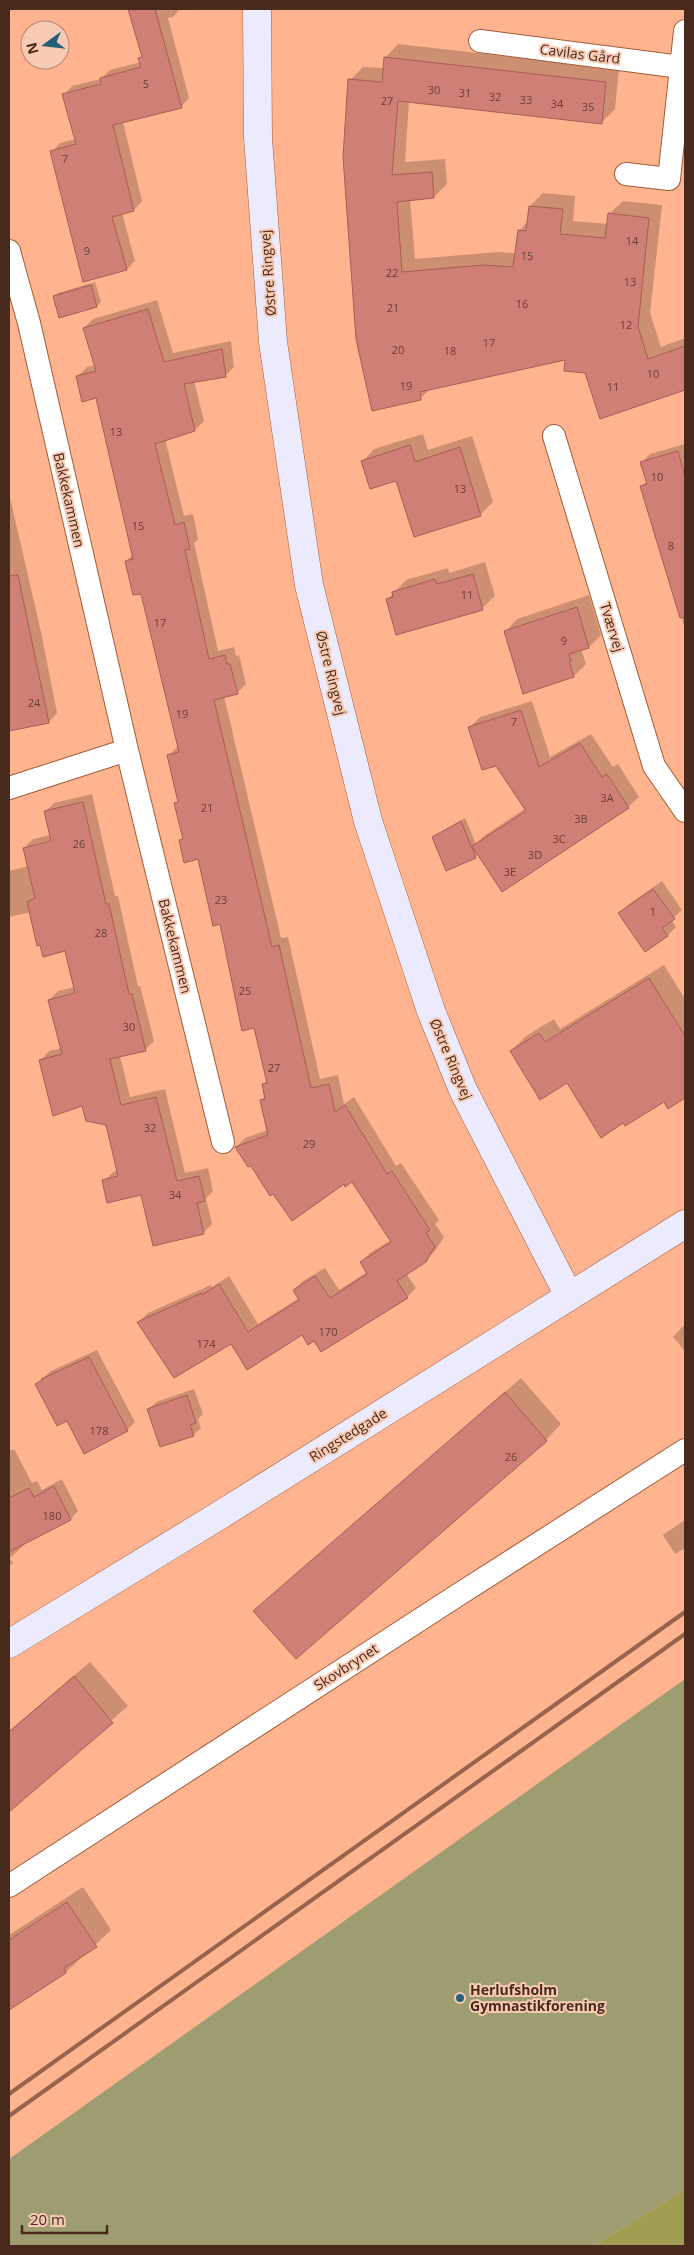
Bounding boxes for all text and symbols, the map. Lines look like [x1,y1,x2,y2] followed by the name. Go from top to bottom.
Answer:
[20,20,70,70] north arrow
[539,39,621,68] street label: Cavilas Gård
[21,41,43,56] text: N
[143,76,149,91] house number: 5
[428,82,440,97] house number: 30
[459,85,471,100] house number: 31
[489,89,501,104] house number: 32
[520,92,532,107] house number: 33
[381,93,393,108] house number: 27
[551,96,564,111] house number: 34
[582,99,594,114] house number: 35
[62,151,68,166] house number: 7
[255,229,280,317] street label: Østre Ringvej
[626,233,639,248] house number: 14
[84,243,90,258] house number: 9
[521,248,533,263] house number: 15
[386,265,398,280] house number: 22
[624,274,636,289] house number: 13
[516,296,528,311] house number: 16
[387,300,399,315] house number: 21
[620,317,632,332] house number: 12
[483,335,495,350] house number: 17
[392,342,404,357] house number: 20
[444,343,456,358] house number: 18
[647,366,659,381] house number: 10
[400,378,412,393] house number: 19
[607,379,619,394] house number: 11
[110,424,122,439] house number: 13
[49,451,90,549] street label: Bakkekammen
[651,469,663,484] house number: 10
[454,481,466,496] house number: 13
[132,518,144,533] house number: 15
[668,538,674,553] house number: 8
[461,587,473,602] house number: 11
[596,600,629,654] street label: Tværvej
[154,615,166,630] house number: 17
[312,629,351,717] street label: Østre Ringvej
[561,633,567,648] house number: 9
[28,695,41,710] house number: 24
[176,706,188,721] house number: 19
[511,714,517,729] house number: 7
[600,790,614,805] house number: 3A
[201,800,213,815] house number: 21
[574,811,588,826] house number: 3B
[552,831,566,846] house number: 3C
[73,836,85,851] house number: 26
[528,847,542,862] house number: 3D
[504,864,516,879] house number: 3E
[215,892,227,907] house number: 23
[155,897,196,995] street label: Bakkekammen
[650,904,656,919] house number: 1
[95,925,107,940] house number: 28
[239,983,251,998] house number: 25
[426,1015,477,1102] street label: Østre Ringvej
[123,1019,135,1034] house number: 30
[268,1060,280,1075] house number: 27
[144,1120,156,1135] house number: 32
[303,1136,315,1151] house number: 29
[169,1187,182,1202] house number: 34
[319,1324,337,1339] house number: 170
[197,1336,216,1351] house number: 174
[305,1403,390,1466] street label: Ringstedgade
[90,1423,108,1438] house number: 178
[505,1449,517,1464] house number: 26
[43,1508,61,1523] house number: 180
[310,1639,382,1694] street label: Skovbrynet
[470,1980,605,2015] place label: Herlufsholm Gymnastikforening
[454,1992,466,2004] marker: Herlufsholm Gymnastikforening
[22,2202,108,2234] scale bar
[30,2209,65,2229] text: 20 m

